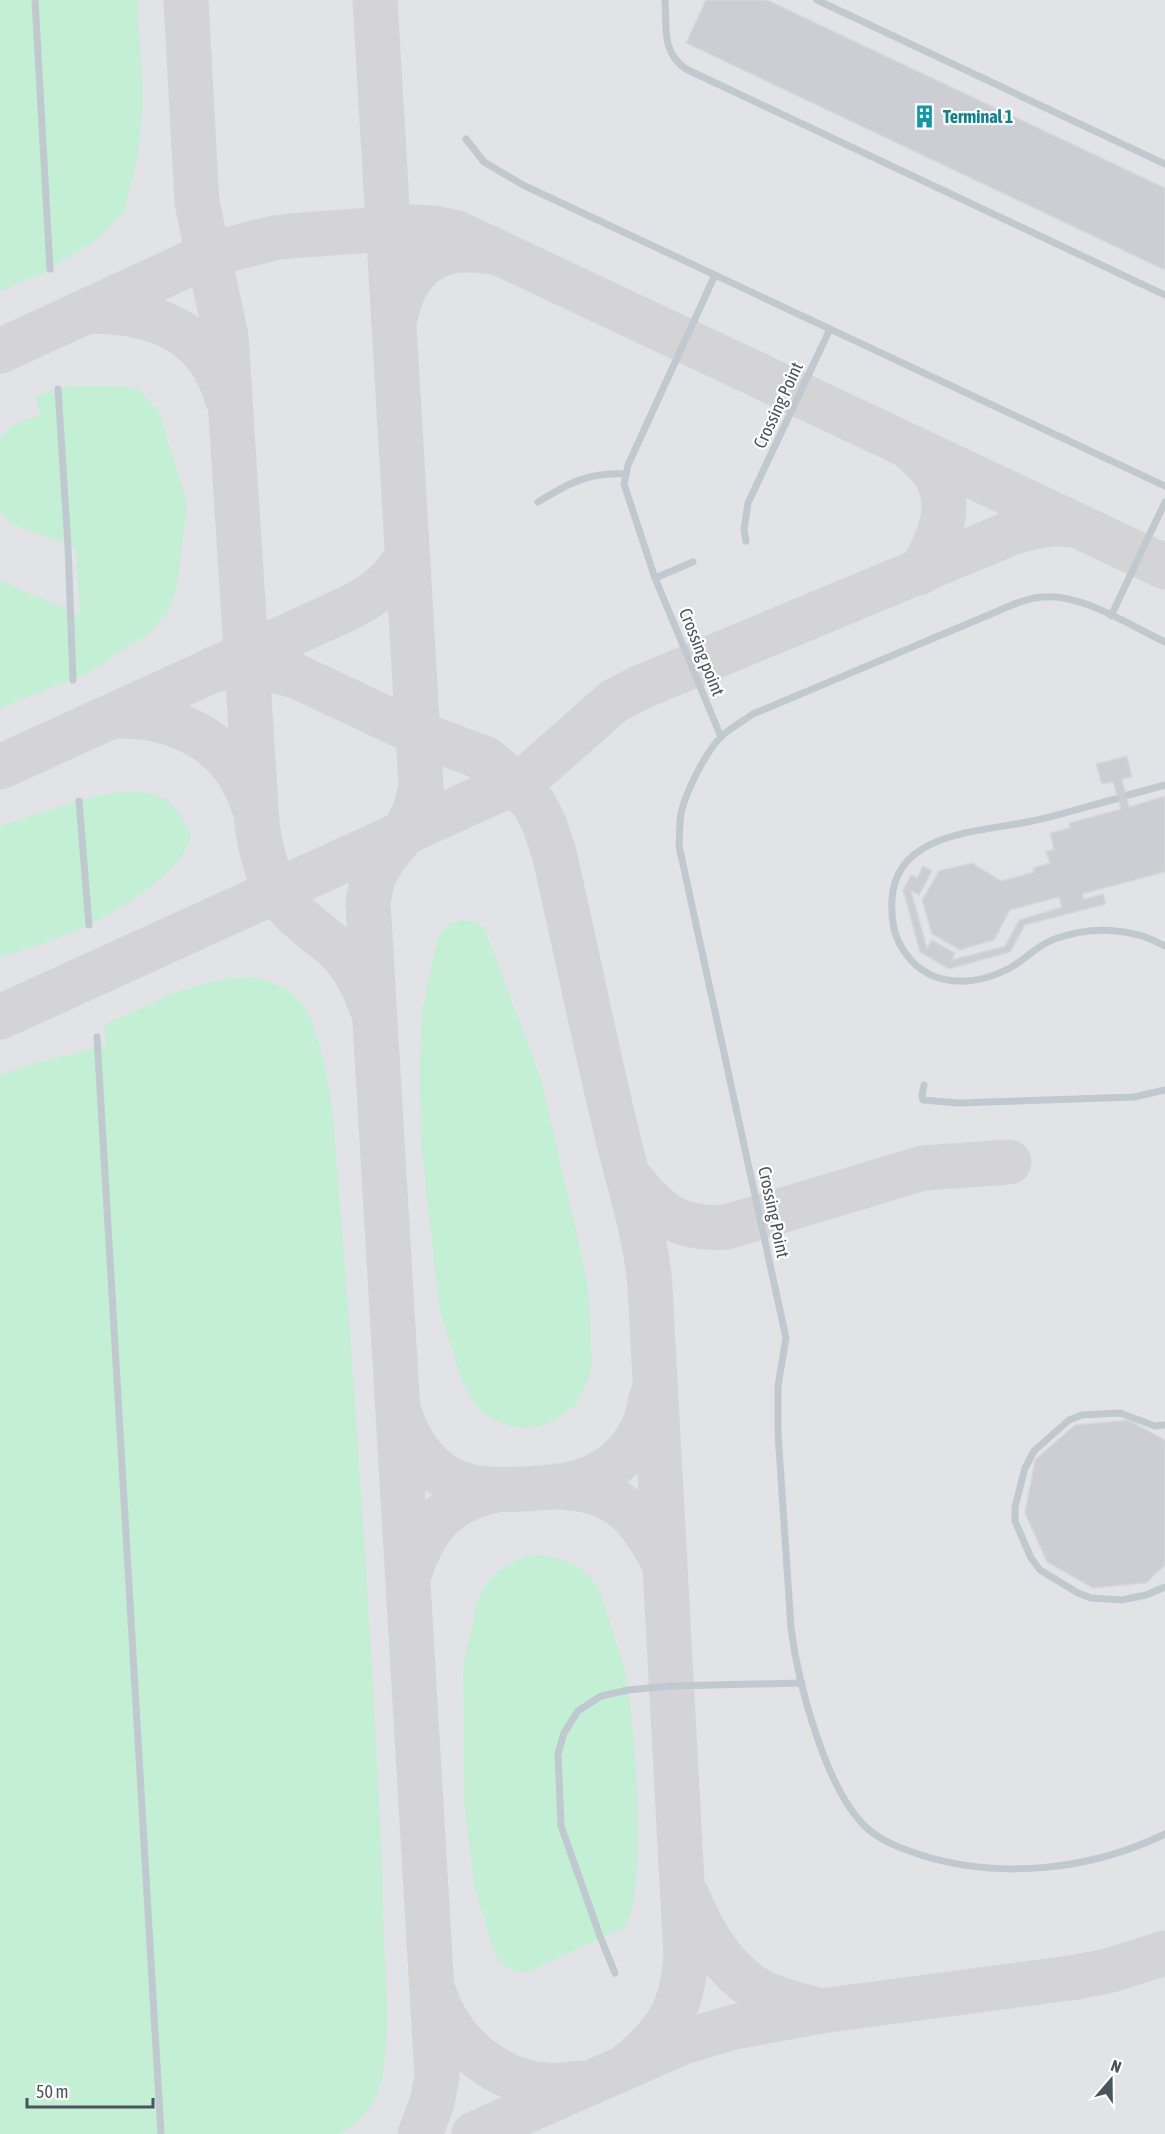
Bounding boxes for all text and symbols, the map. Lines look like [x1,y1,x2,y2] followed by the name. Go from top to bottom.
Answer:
[912,103,938,129] building icon: Terminal 1
[943,106,1013,127] place label: Terminal 1
[749,359,807,451] street label: Crossing Point
[675,605,729,699] street label: Crossing point
[754,1164,794,1260] street label: Crossing Point
[1081,2050,1141,2110] north arrow
[1109,2056,1124,2076] text: N
[27,2071,153,2109] scale bar
[36,2081,68,2102] text: 50 m

